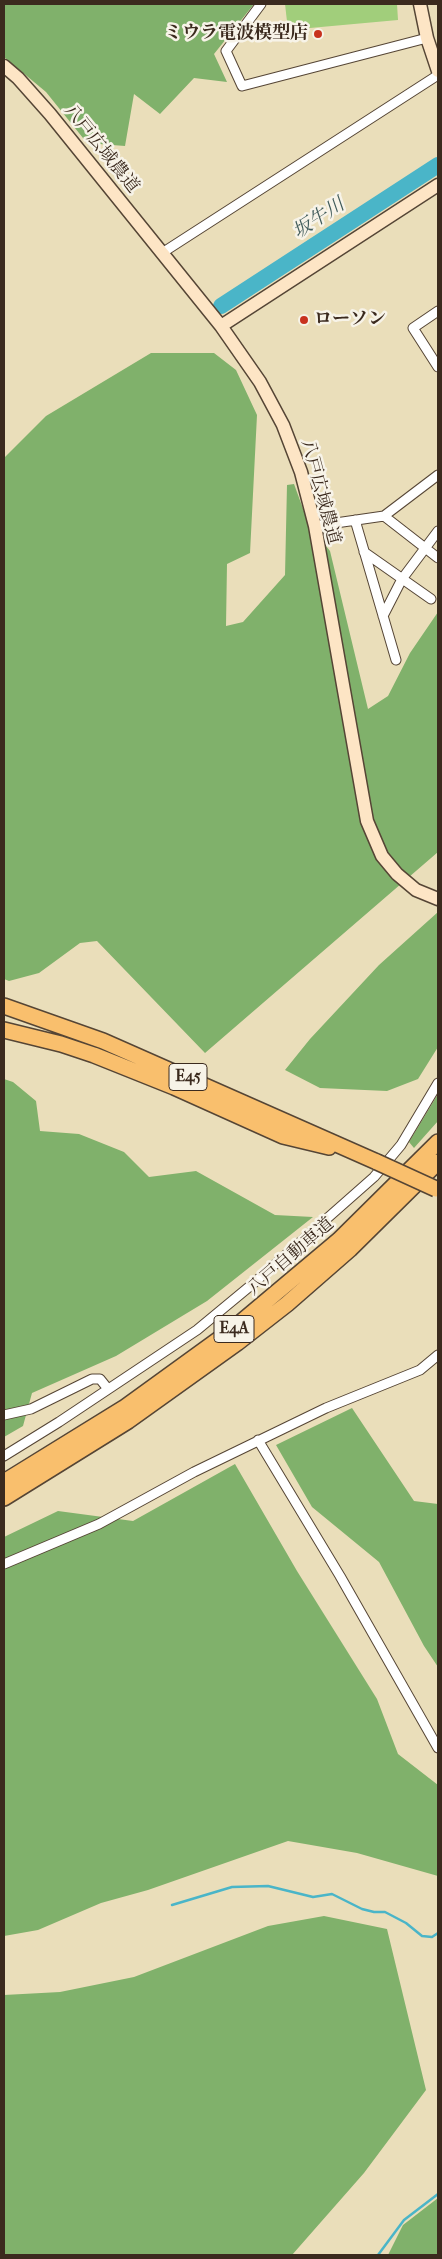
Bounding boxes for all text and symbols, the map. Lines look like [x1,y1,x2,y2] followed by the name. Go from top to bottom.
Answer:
[164,23,308,45] place label: ミウラ電波模型店
[312,28,324,40] marker: ミウラ電波模型店
[59,100,143,198] street label: 八戸広域農道
[289,194,349,244] water label: 坂牛川
[314,309,386,331] place label: ローソン
[298,314,310,326] marker: ローソン
[296,437,344,547] street label: 八戸広域農道
[169,1064,207,1090] road number: E45
[243,1213,339,1301] street label: 八戸自動車道
[214,1316,254,1342] road number: E4A

